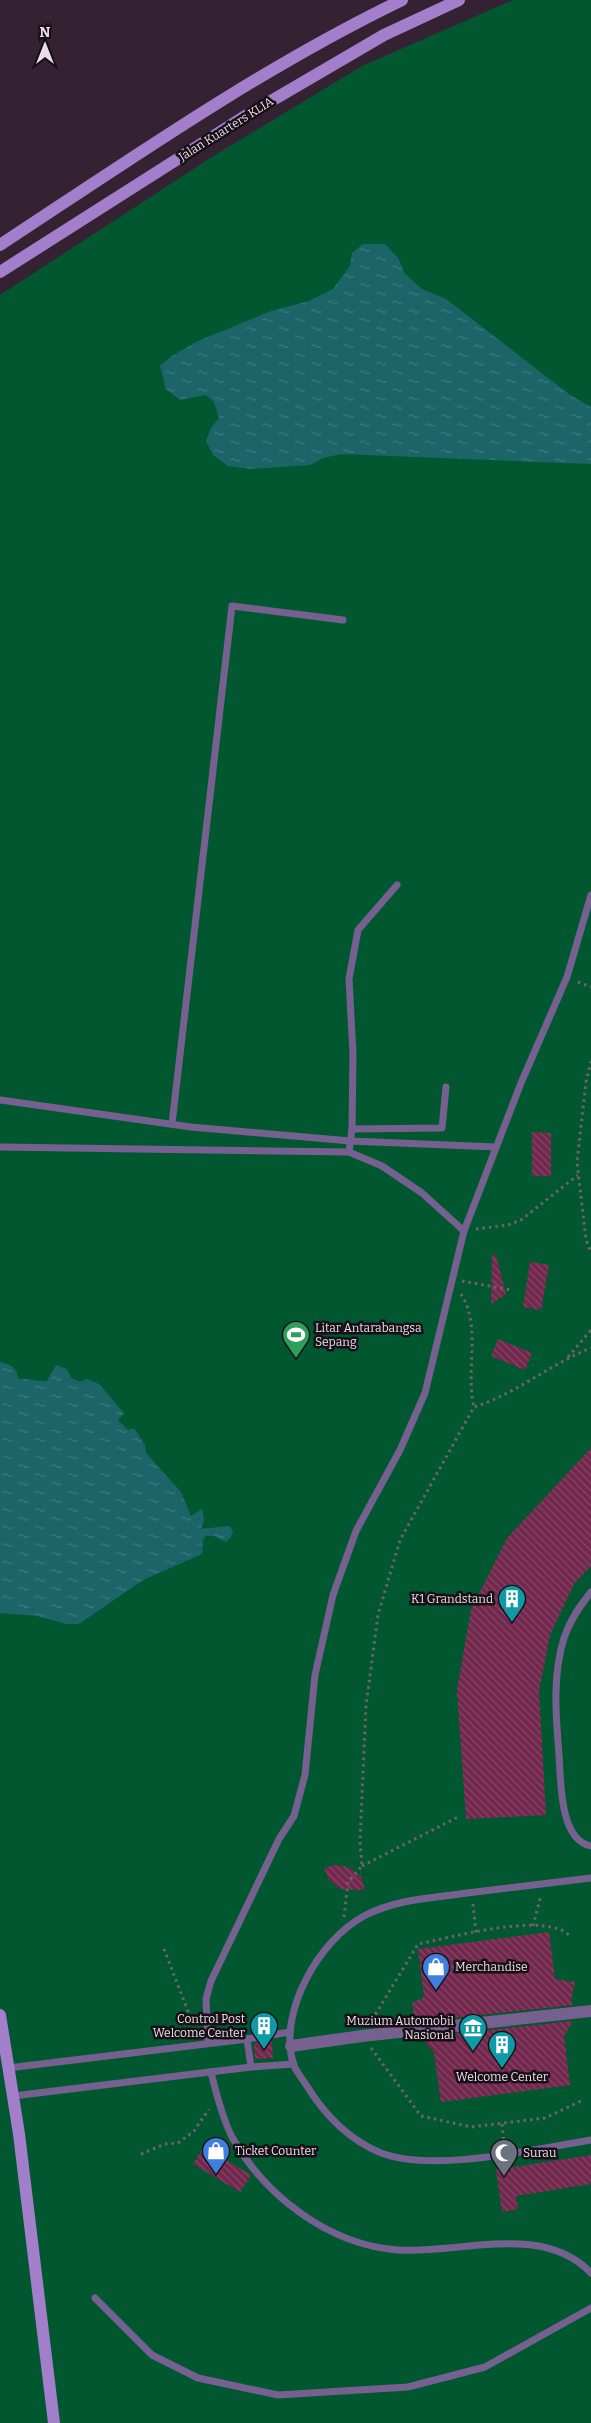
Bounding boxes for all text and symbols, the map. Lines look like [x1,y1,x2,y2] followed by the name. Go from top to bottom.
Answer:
[20,20,70,70] north arrow
[40,24,51,41] text: N
[175,94,276,164] street label: Jalan Kuarters KLIA
[281,1320,311,1359] sports icon: Litar Antarabangsa Sepang
[315,1321,422,1349] place label: Litar Antarabangsa Sepang
[497,1584,527,1623] building icon: K1 Grandstand
[411,1592,493,1606] place label: K1 Grandstand
[421,1952,451,1991] shop icon: Merchandise
[455,1960,528,1974] place label: Merchandise
[249,2011,279,2050] building icon: Control Post Welcome Center
[153,2012,246,2040] place label: Control Post Welcome Center
[458,2013,488,2052] museum icon: Muzium Automobil Nasional
[346,2014,455,2042] place label: Muzium Automobil Nasional
[487,2030,517,2069] building icon: Welcome Center
[456,2070,549,2084] place label: Welcome Center
[201,2136,231,2175] shop icon: Ticket Counter
[489,2138,519,2177] mosque icon: Surau
[235,2144,317,2158] place label: Ticket Counter
[523,2146,557,2160] place label: Surau

